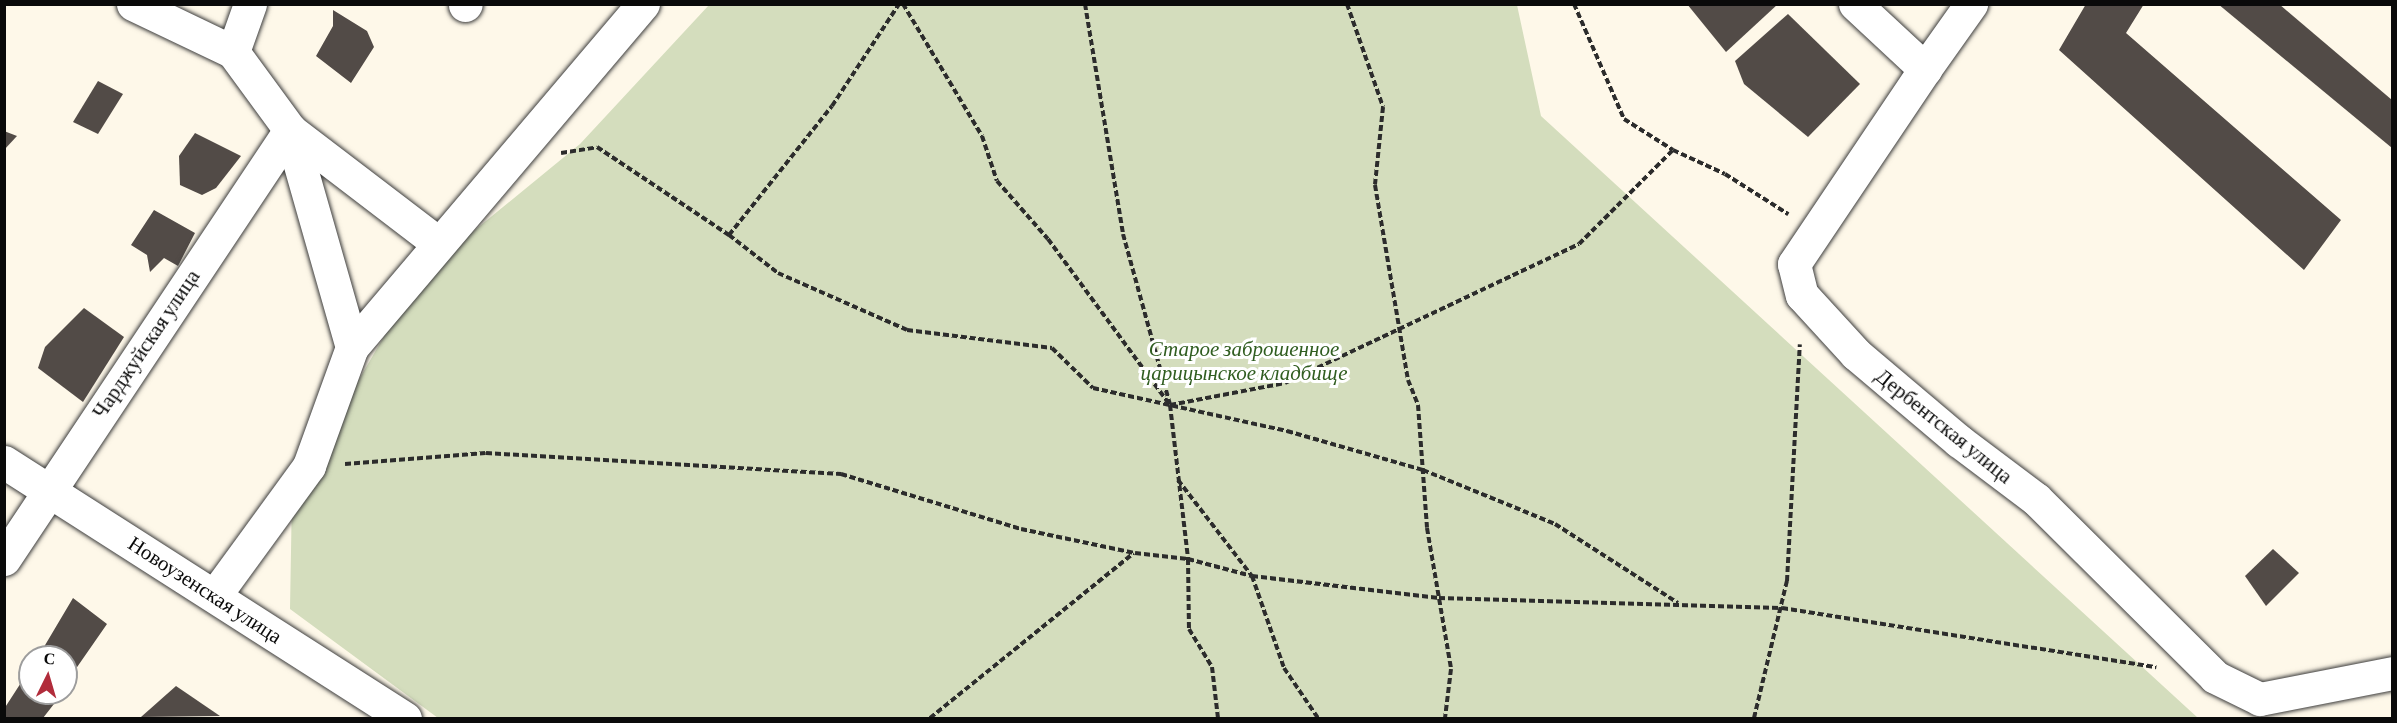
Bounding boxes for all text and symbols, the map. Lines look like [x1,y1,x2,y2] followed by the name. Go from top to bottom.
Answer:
[87,265,205,423] street label: Чарджуйская улица
[1140,336,1348,386] park label: Старое заброшенное царицынское кладбище
[1870,363,2018,489] street label: Дербентская улица
[123,531,287,649] street label: Новоузенская улица
[18,645,78,705] north arrow
[43,650,56,668] text: С

